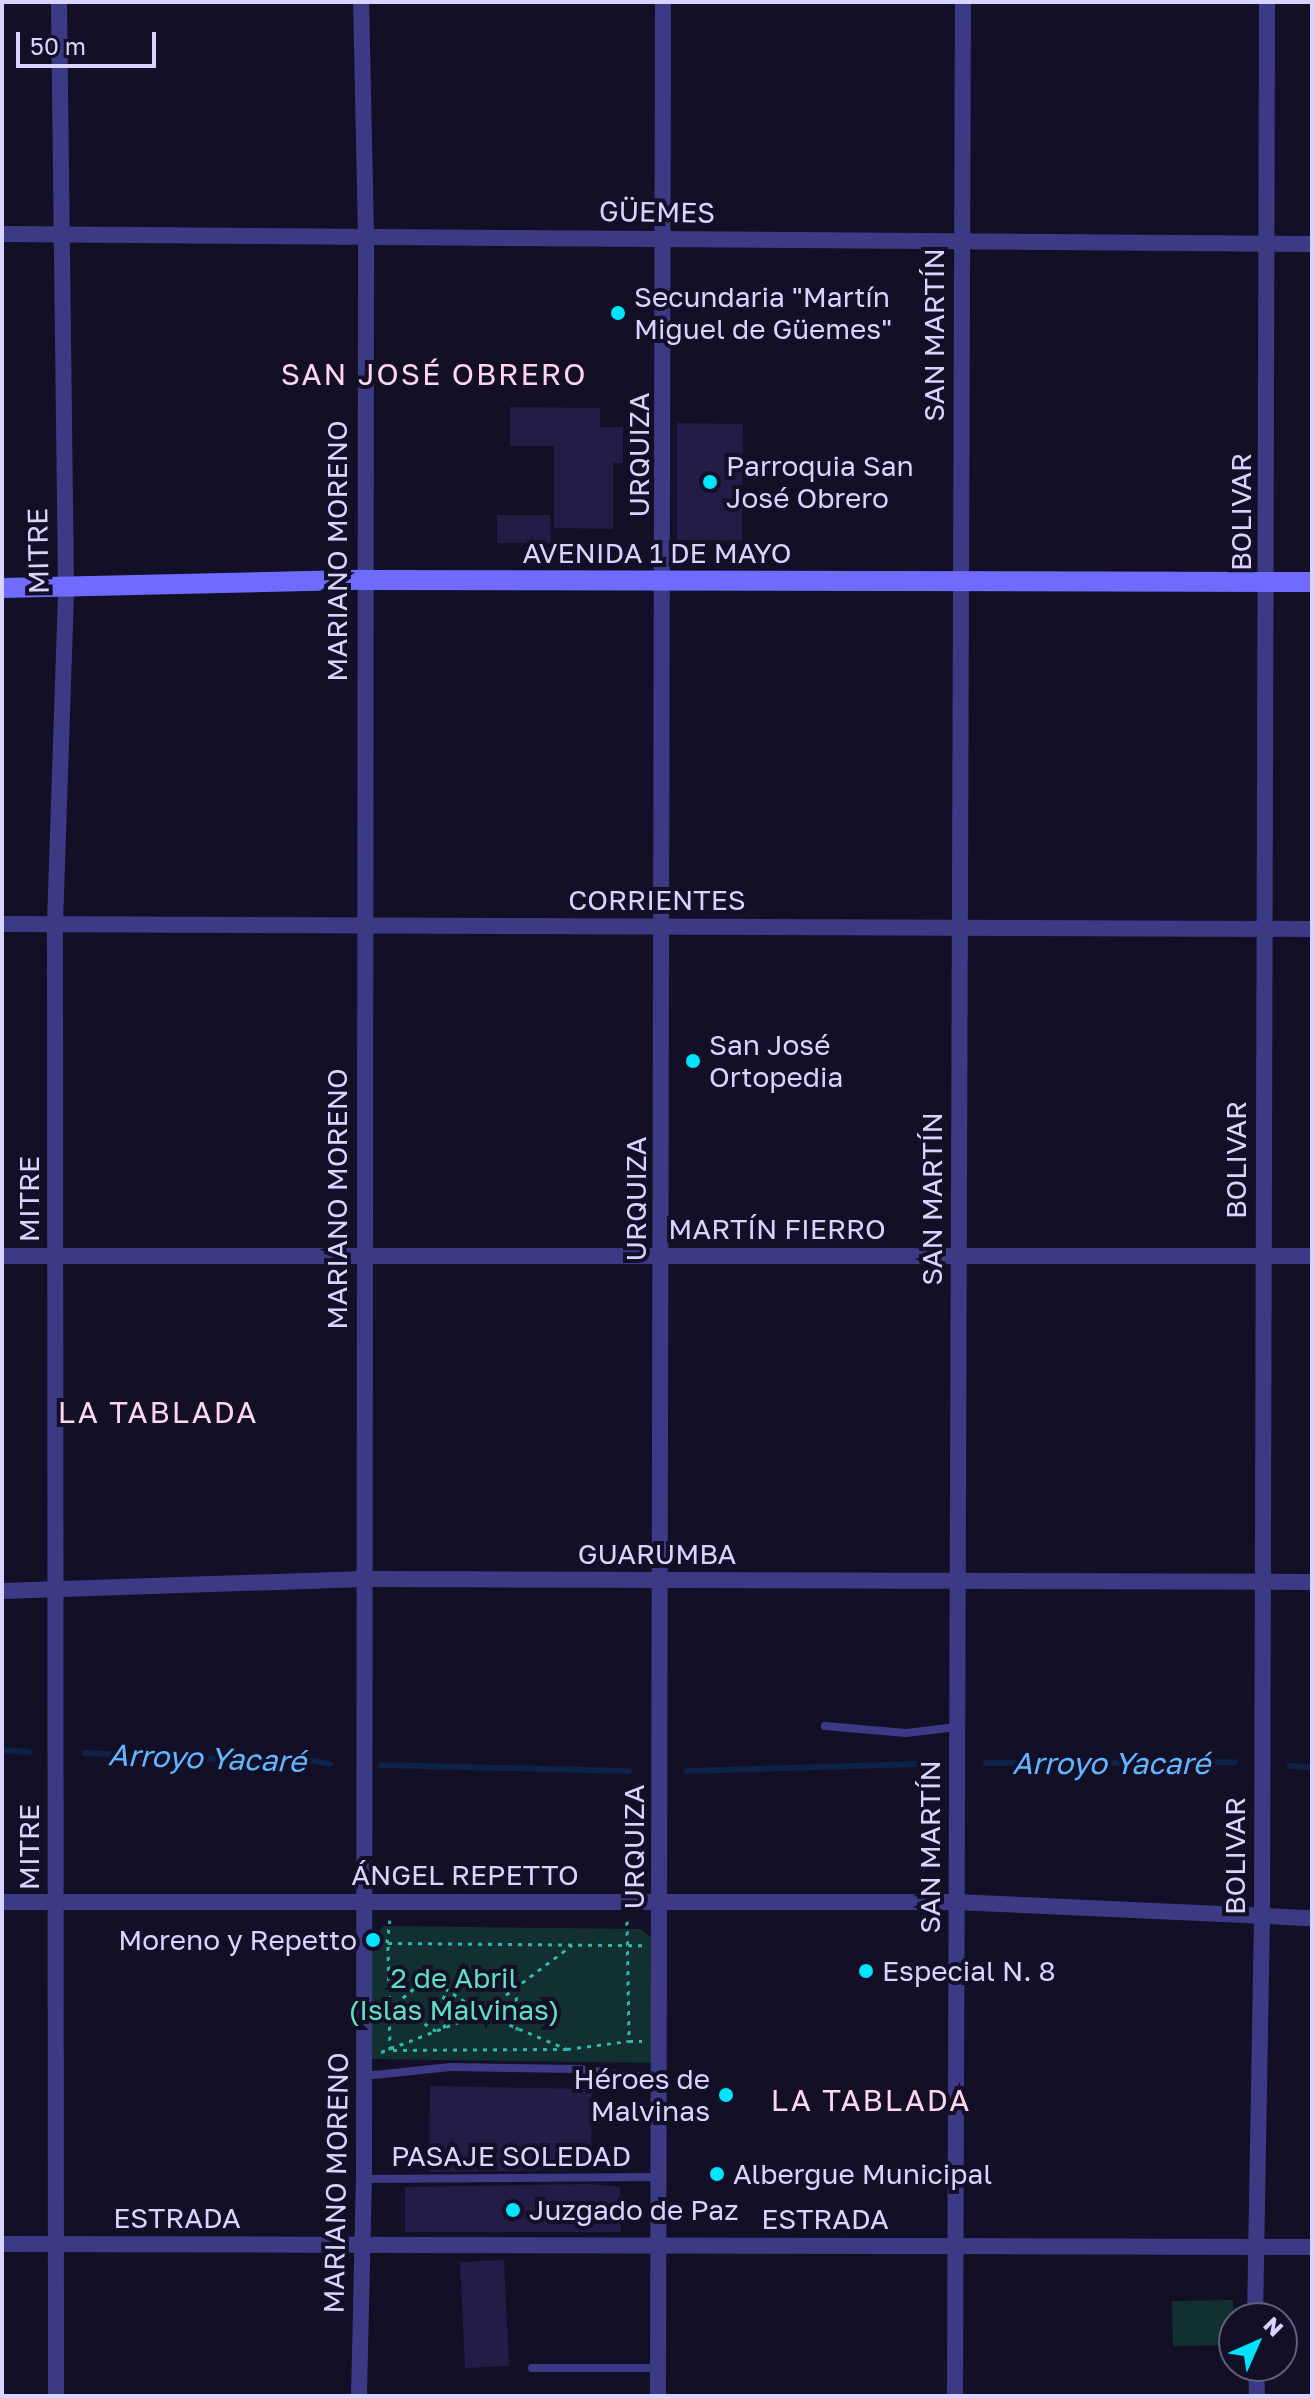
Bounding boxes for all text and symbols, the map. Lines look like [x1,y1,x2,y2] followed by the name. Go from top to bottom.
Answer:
[20,16,160,66] scale bar
[30,31,86,60] text: 50 m
[599,194,715,230] street label: GÜEMES
[917,248,951,422] street label: SAN MARTÍN
[634,280,892,346] place label: Secundaria "Martín Miguel de Güemes"
[609,304,627,322] marker: Secundaria "Martín Miguel de Güemes"
[281,356,587,392] district label: SAN JOSÉ OBRERO
[622,393,656,517] street label: URQUIZA
[320,420,354,682] street label: MARIANO MORENO
[726,449,914,515] place label: Parroquia San José Obrero
[1224,453,1258,571] street label: BOLIVAR
[701,473,719,491] marker: Parroquia San José Obrero
[20,508,56,594] street label: MITRE
[522,536,792,570] street label: AVENIDA 1 DE MAYO
[568,883,746,917] street label: CORRIENTES
[709,1028,843,1094] place label: San José Ortopedia
[684,1052,702,1070] marker: San José Ortopedia
[320,1068,354,1330] street label: MARIANO MORENO
[1219,1101,1253,1219] street label: BOLIVAR
[915,1112,949,1286] street label: SAN MARTÍN
[619,1137,653,1261] street label: URQUIZA
[12,1156,46,1242] street label: MITRE
[668,1212,886,1246] street label: MARTÍN FIERRO
[58,1394,258,1430] district label: LA TABLADA
[578,1537,736,1571] street label: GUARUMBA
[107,1737,307,1779] water label: Arroyo Yacaré
[1012,1745,1210,1781] water label: Arroyo Yacaré
[913,1760,947,1934] street label: SAN MARTÍN
[617,1785,651,1909] street label: URQUIZA
[1218,1797,1252,1915] street label: BOLIVAR
[12,1804,46,1890] street label: MITRE
[351,1858,579,1892] street label: ÁNGEL REPETTO
[118,1923,357,1957] place label: Moreno y Repetto
[364,1931,382,1949] marker: Moreno y Repetto
[882,1954,1056,1988] place label: Especial N. 8
[349,1961,559,2027] park label: 2 de Abril (Islas Malvinas)
[857,1962,875,1980] marker: Especial N. 8
[317,2052,355,2314] street label: MARIANO MORENO
[574,2062,710,2128] place label: Héroes de Malvinas
[771,2082,971,2118] district label: LA TABLADA
[717,2086,735,2104] marker: Héroes de Malvinas
[391,2139,631,2173] street label: PASAJE SOLEDAD
[733,2157,992,2191] place label: Albergue Municipal
[708,2165,726,2183] marker: Albergue Municipal
[529,2193,738,2227] place label: Juzgado de Paz
[113,2201,241,2235] street label: ESTRADA
[504,2201,522,2219] marker: Juzgado de Paz
[761,2202,889,2236] street label: ESTRADA
[1218,2302,1298,2382] north arrow
[1258,2311,1289,2342] text: N

